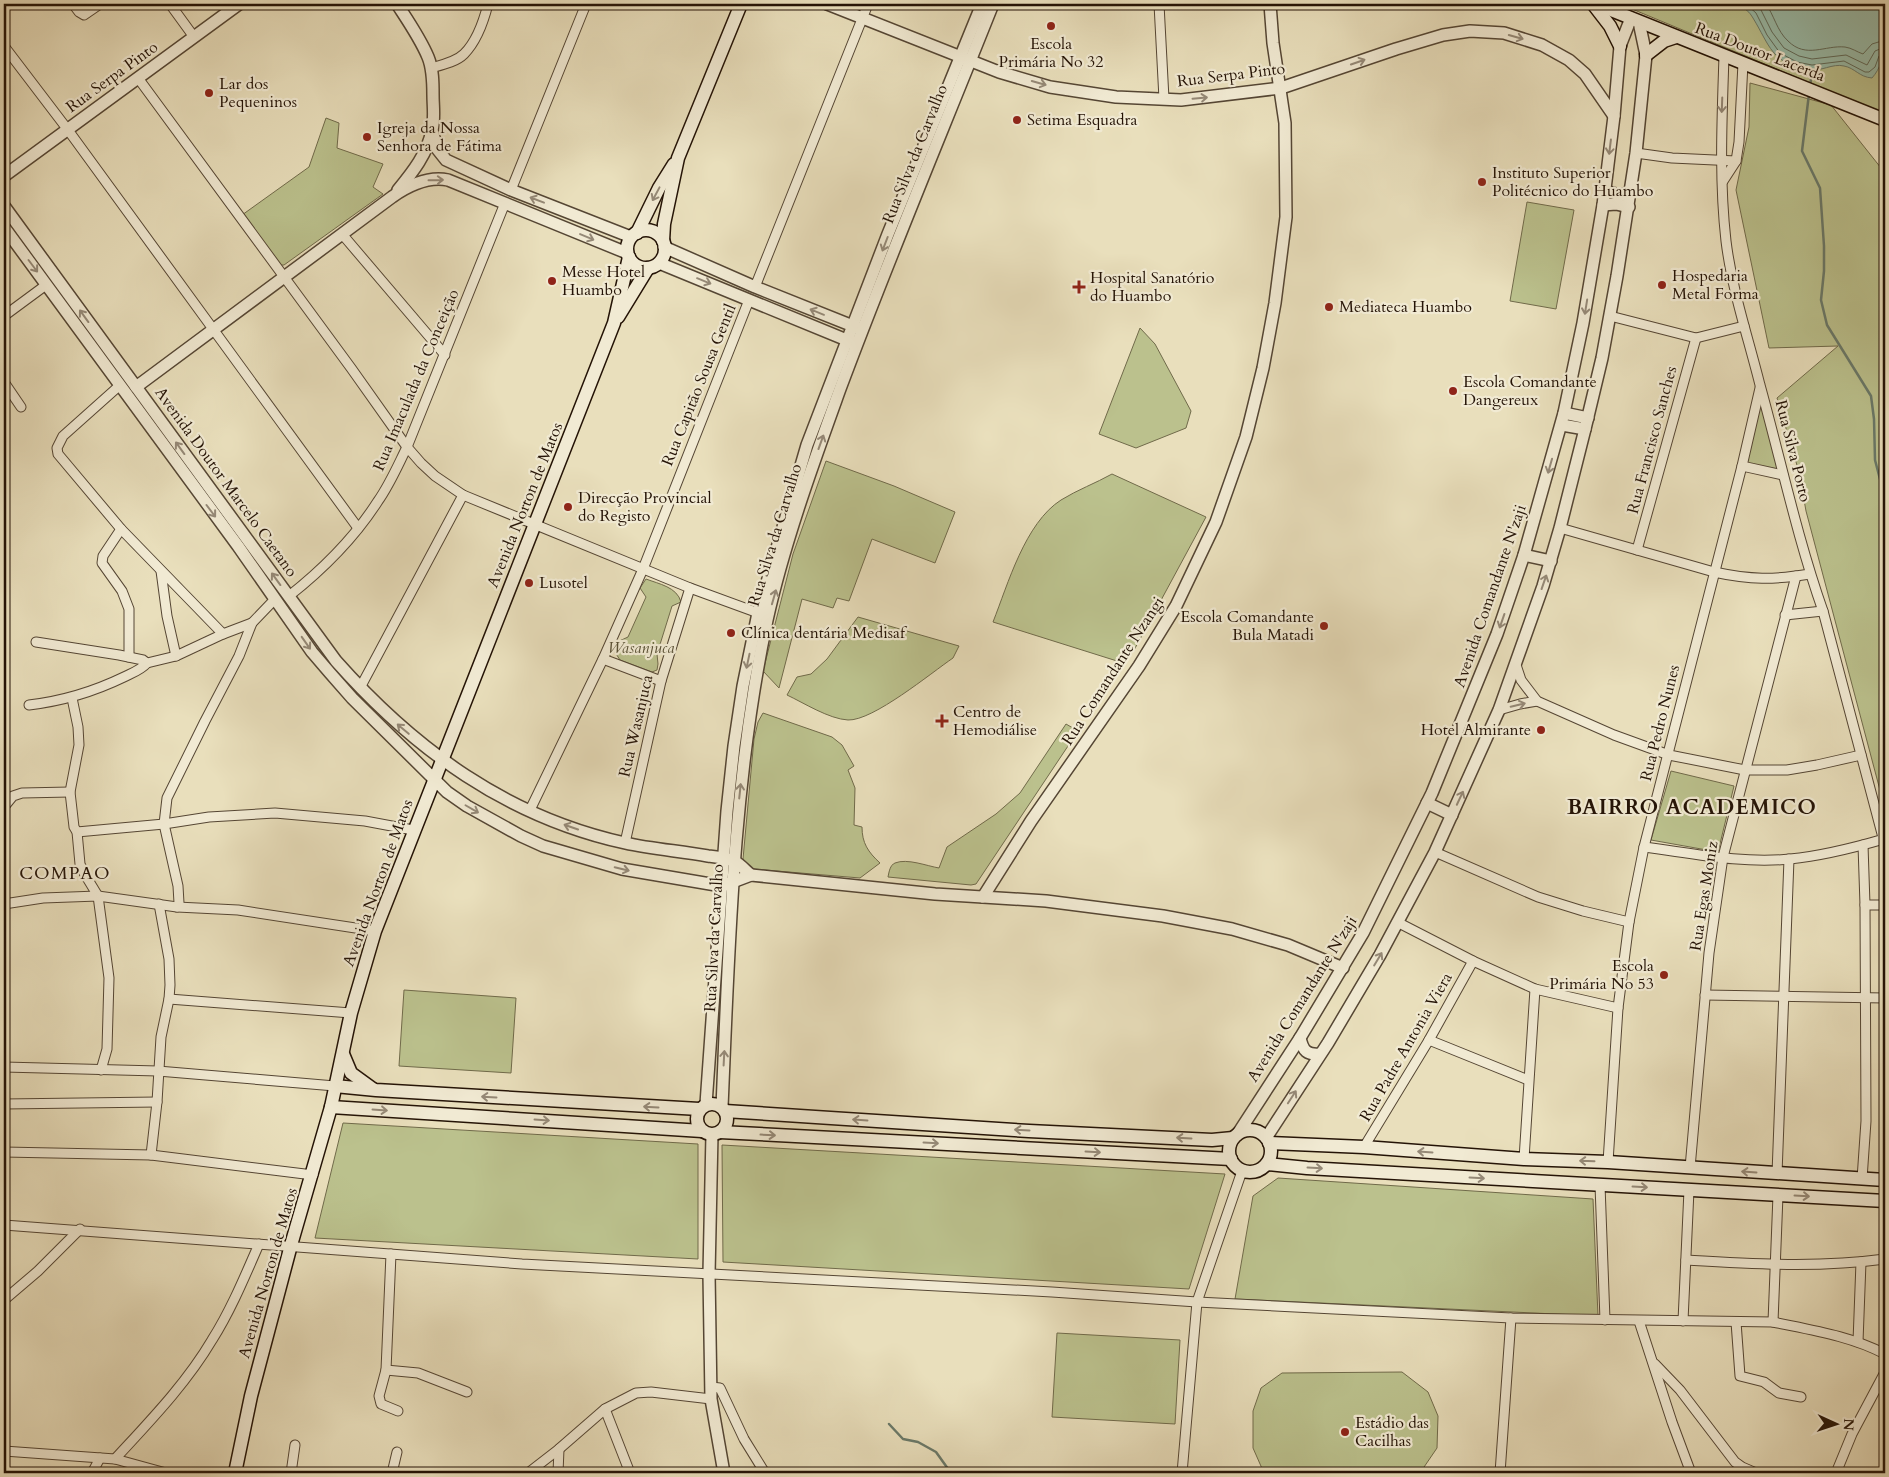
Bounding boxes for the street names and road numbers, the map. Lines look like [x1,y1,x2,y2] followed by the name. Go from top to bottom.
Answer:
[1692,17,1828,87] street label: Rua Doutor Lacerda
[62,36,163,118] street label: Rua Serpa Pinto
[1176,57,1287,93] street label: Rua Serpa Pinto
[877,81,953,227] street label: Rua Silva da Carvalho
[368,285,464,474] street label: Rua Imaculada da Conceição
[656,301,742,469] street label: Rua Capitão Sousa Gentil
[1622,364,1682,516] street label: Rua Francisco Sanches
[150,383,303,582] street label: Avenida Doutor Marcelo Caetano
[1770,398,1816,505] street label: Rua Silva Porto
[482,419,568,591] street label: Avenida Norton de Matos
[743,461,807,609] street label: Rua Silva da Carvalho
[1448,501,1532,690] street label: Avenida Comandante N'zaji
[1057,592,1170,750] street label: Rua Comandante Nzangi
[1635,662,1685,784] street label: Rua Pedro Nunes
[614,673,658,779] street label: Rua Wasanjuca
[337,796,419,970] street label: Avenida Norton de Matos
[1684,839,1724,953] street label: Rua Egas Moniz
[699,863,729,1013] street label: Rua Silva da Carvalho
[1242,911,1362,1086] street label: Avenida Comandante N'zaji
[1354,968,1458,1126] street label: Rua Padre Antonia Viera
[233,1185,303,1361] street label: Avenida Norton de Matos

